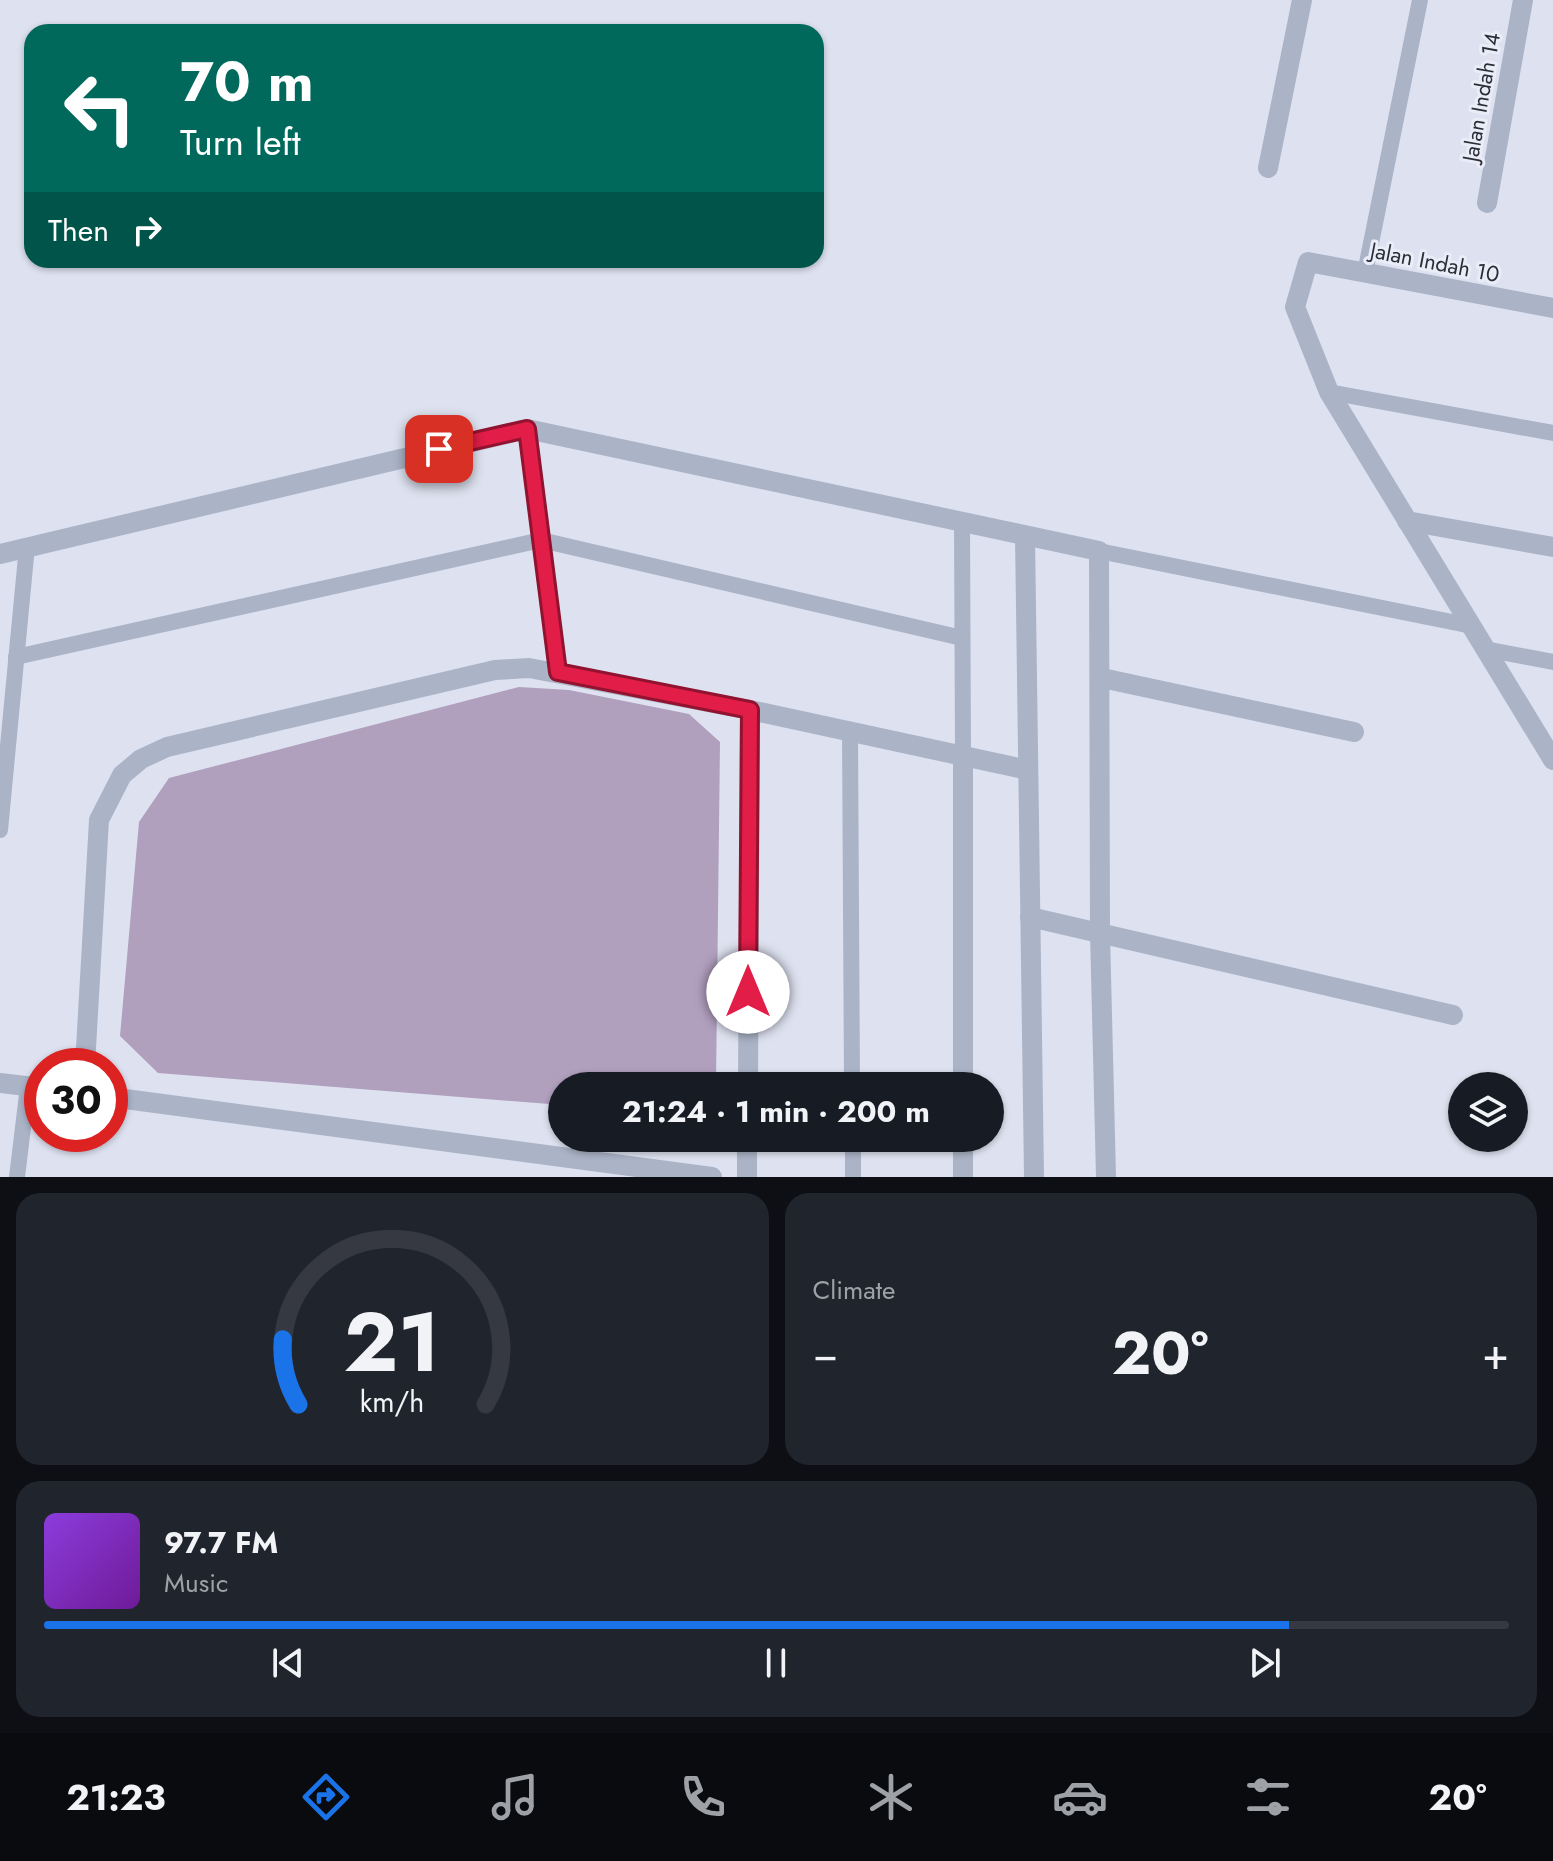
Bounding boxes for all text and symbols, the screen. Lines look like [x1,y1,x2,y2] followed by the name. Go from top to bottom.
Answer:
[1453,30,1508,167] street label: Jalan Indah 14
[180,41,314,122] text: 70 m
[48,56,152,160] icon: left
[180,116,301,168] text: Turn left
[125,208,169,252] icon: right
[48,209,109,252] text: Then
[1365,233,1502,290] street label: Jalan Indah 10
[405,415,473,483] pin
[417,427,461,471] icon: arrive
[706,950,790,1034] position arrow
[24,1048,128,1152] speed limit sign: 30
[1448,1072,1528,1152] map controls
[1448,1072,1528,1152] button: layers
[622,1090,930,1133] text: 21:24 · 1 min · 200 m
[813,1271,895,1309] text: Climate
[344,1282,441,1402] text: 21
[1112,1310,1209,1397] text: 20°
[813,1322,838,1386] text: −
[1482,1322,1509,1386] text: +
[360,1381,425,1423] text: km/h
[164,1521,278,1564] text: 97.7 FM
[164,1564,228,1602] text: Music
[266,1641,310,1685] icon: previous
[754,1641,798,1685] icon: pause
[1243,1641,1287,1685] icon: next
[298,1769,354,1825] icon: directions
[487,1769,543,1825] icon: music
[675,1769,731,1825] icon: phone
[863,1769,919,1825] icon: climate
[1052,1769,1108,1825] icon: car
[1240,1769,1296,1825] icon: filters
[66,1771,166,1823] text: 21:23
[1429,1771,1487,1823] text: 20°

